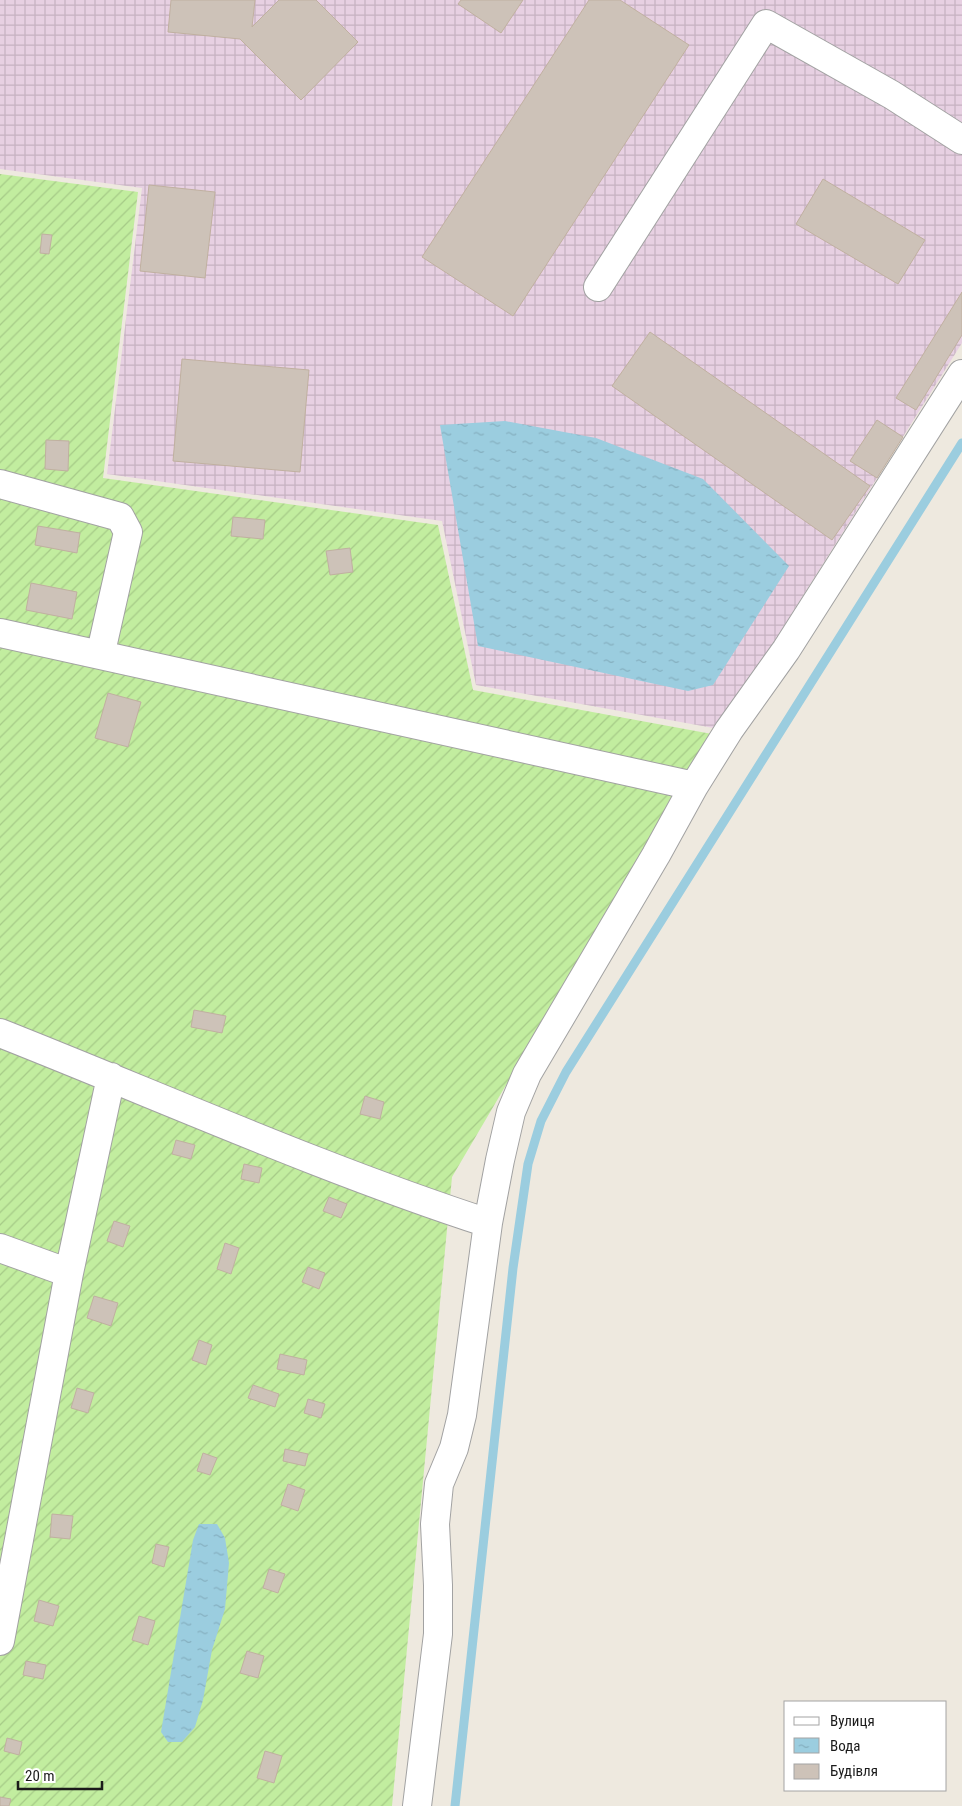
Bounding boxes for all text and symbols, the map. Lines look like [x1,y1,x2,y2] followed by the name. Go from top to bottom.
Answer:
[784,1701,947,1791] legend
[830,1712,875,1730] text: Вулиця
[830,1737,860,1755] text: Вода
[18,1758,101,1790] scale bar
[830,1762,878,1780] text: Будівля
[25,1767,55,1785] text: 20 m

